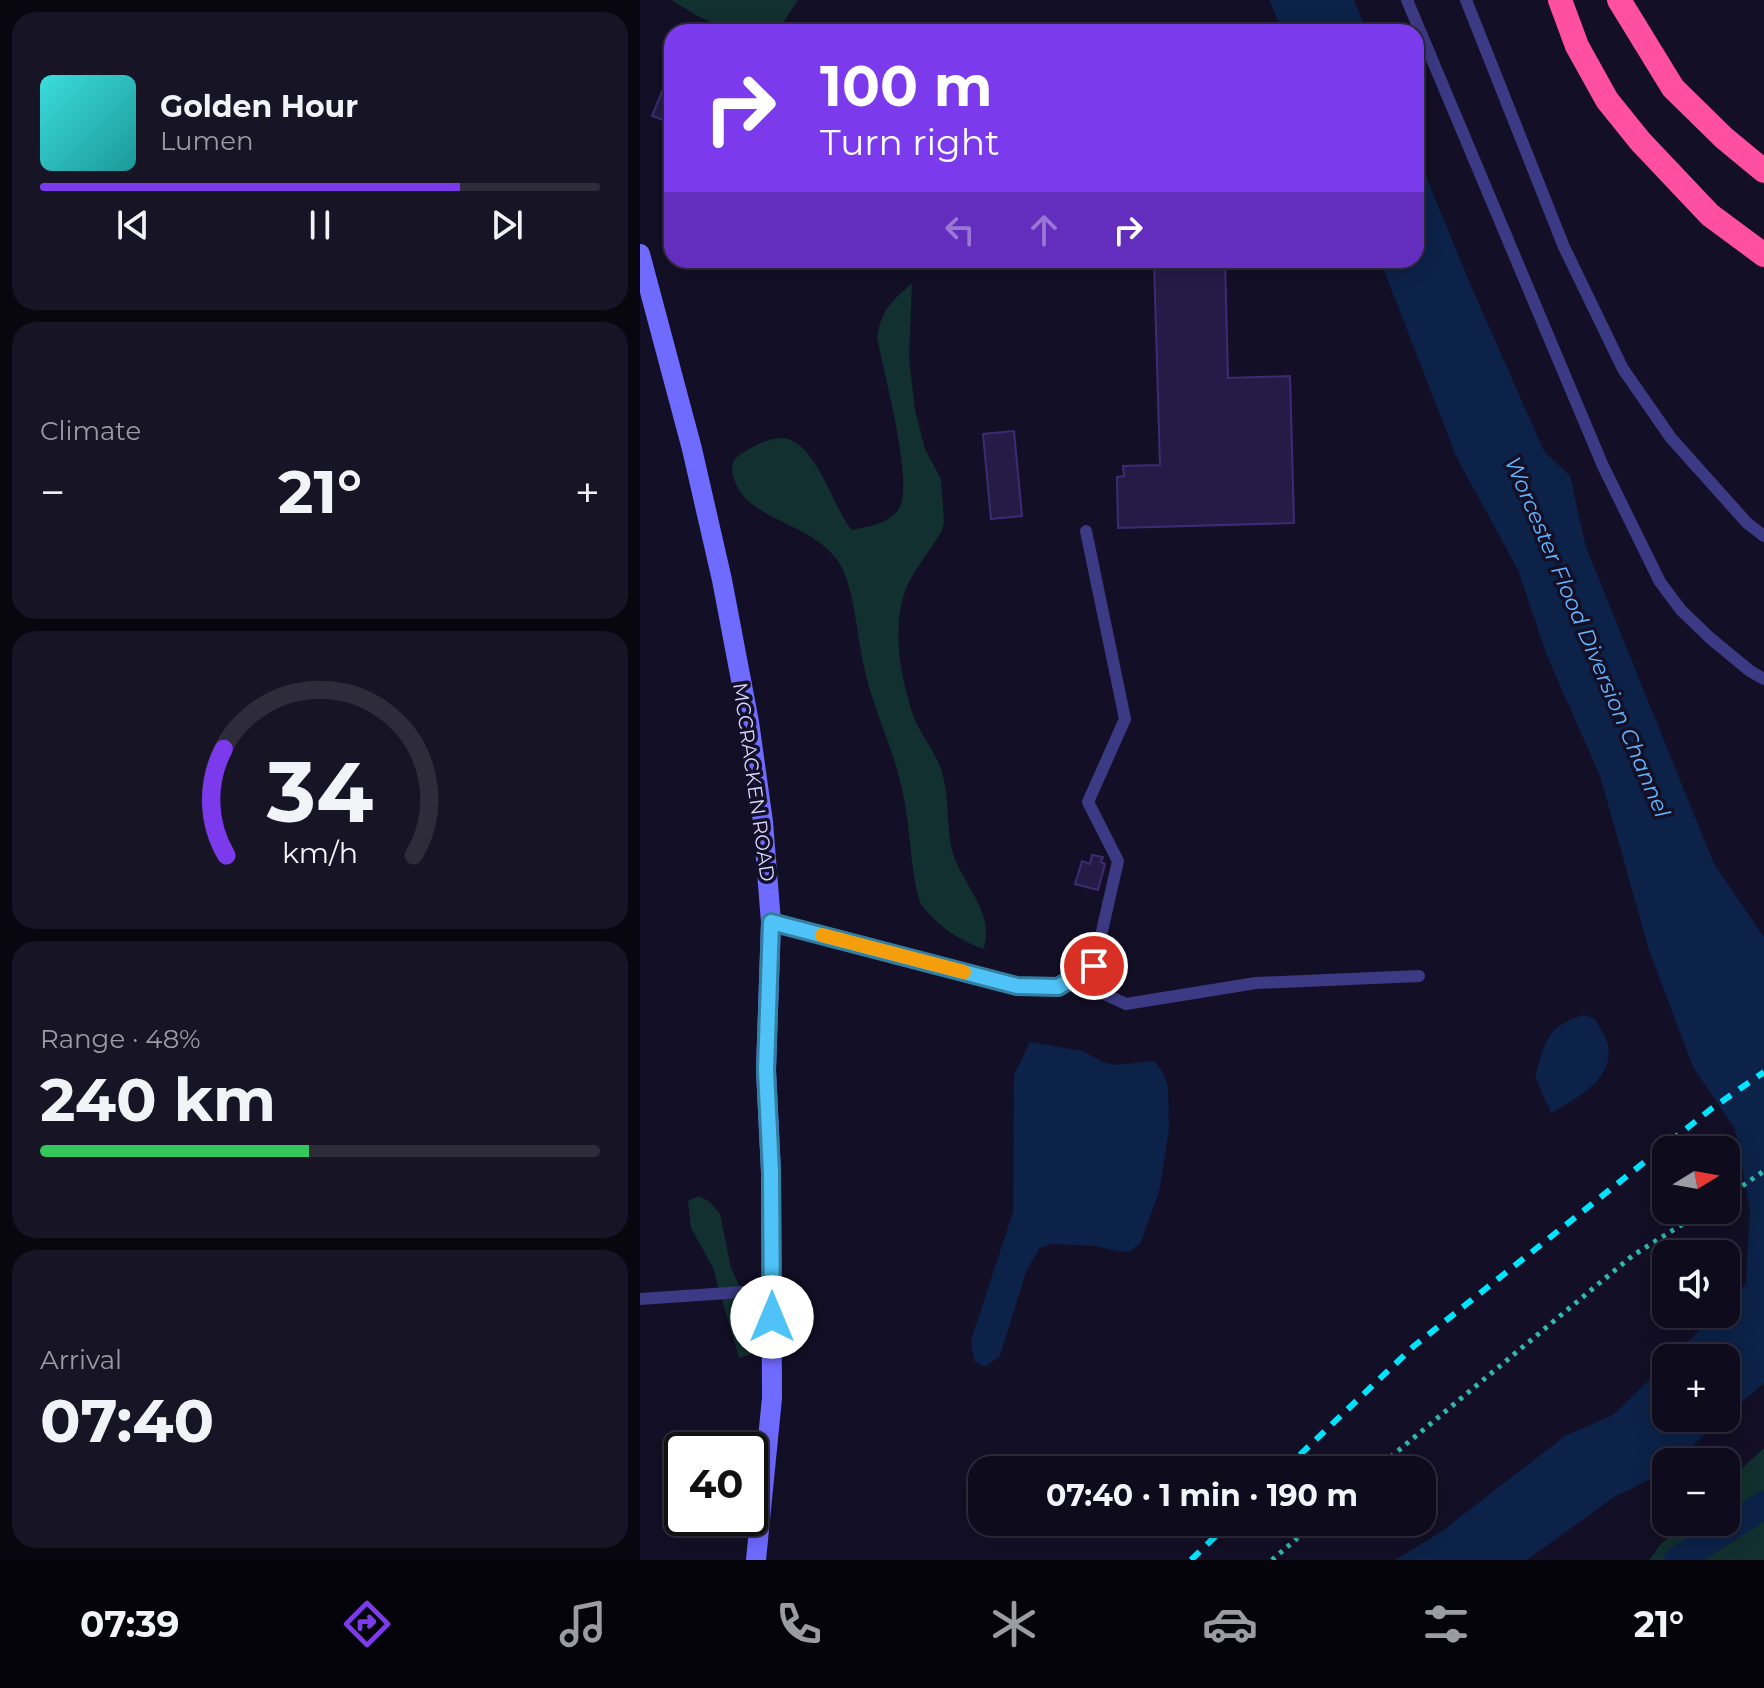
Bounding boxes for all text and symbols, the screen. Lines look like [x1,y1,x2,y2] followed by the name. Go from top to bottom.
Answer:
[820,52,993,120] text: 100 m
[688,56,792,160] icon: right
[160,88,358,125] text: Golden Hour
[820,120,1000,164] text: Turn right
[160,125,253,157] text: Lumen
[111,203,155,247] icon: previous
[298,203,342,247] icon: pause
[485,203,529,247] icon: next
[938,208,982,252] icon: left
[1022,208,1066,252] icon: ahead
[1106,208,1150,252] icon: right
[40,415,141,447] text: Climate
[1499,453,1676,822] water label: Worcester Flood Diversion Channel
[278,455,362,528] text: 21°
[40,465,65,519] text: −
[575,465,600,519] text: +
[728,681,780,883] street label: MCCRACKEN ROAD
[266,741,373,843] text: 34
[282,835,358,870] text: km/h
[1060,932,1128,1000] pin
[1072,944,1116,988] icon: arrive
[40,1023,201,1055] text: Range · 48%
[40,1063,276,1136] text: 240 km
[1652,1136,1740,1224] north arrow
[1652,1136,1740,1536] map controls
[1652,1240,1740,1328] button: sound
[730,1275,814,1359] position arrow
[40,1344,122,1376] text: Arrival
[1652,1344,1740,1432] button: +
[40,1384,214,1457] text: 07:40
[664,1432,768,1536] speed limit sign: 40
[1652,1448,1740,1536] button: −
[1046,1477,1358,1514] text: 07:40 · 1 min · 190 m
[339,1596,395,1652] icon: directions
[555,1596,611,1652] icon: music
[771,1596,827,1652] icon: phone
[986,1596,1042,1652] icon: climate
[1202,1596,1258,1652] icon: car
[1418,1596,1474,1652] icon: filters
[80,1602,179,1646] text: 07:39
[1634,1602,1684,1646] text: 21°

